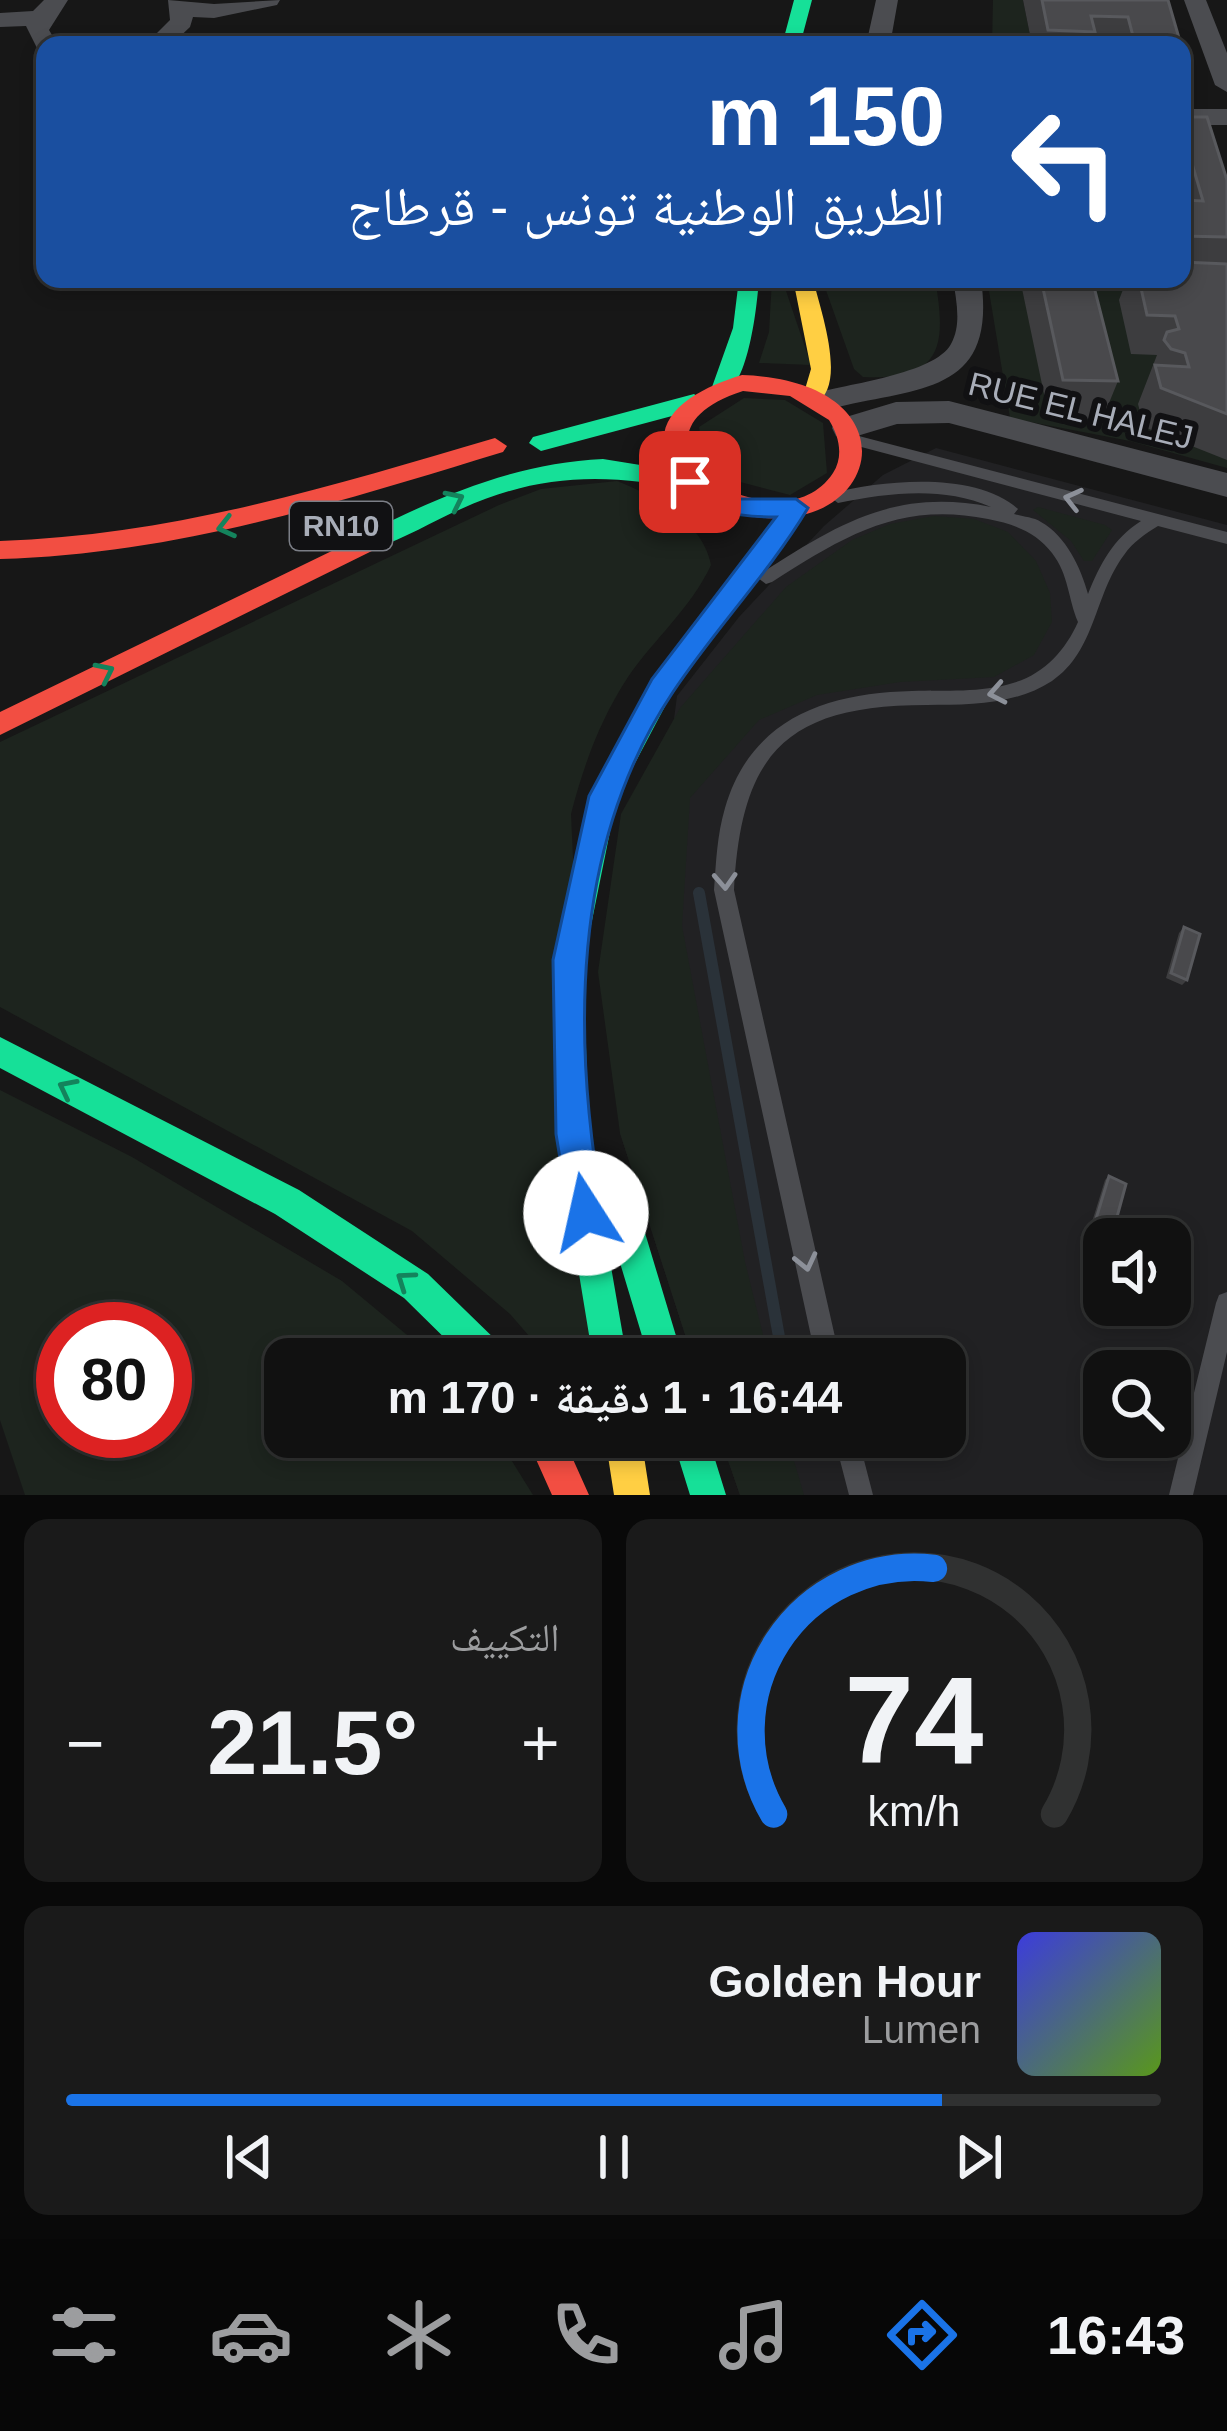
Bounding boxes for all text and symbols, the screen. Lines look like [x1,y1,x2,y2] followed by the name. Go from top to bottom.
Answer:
[707,69,945,163] text: 150 m
[987,84,1143,240] icon: left
[347,176,945,236] text: الطريق الوطنية تونس - قرطاج
[965,365,1197,456] street label: RUE EL HALEJ
[639,431,741,533] pin
[657,449,723,515] icon: arrive
[1063,488,1084,513] one-way arrow
[442,491,464,514] one-way arrow
[290,502,392,550] road number: RN10
[216,514,237,539] one-way arrow
[93,663,114,687] one-way arrow
[988,679,1008,705] one-way arrow
[712,872,738,891] one-way arrow
[58,1079,79,1102] one-way arrow
[523,1150,649,1276] position arrow
[1083,1218,1191,1458] map controls
[1083,1218,1191,1326] button: sound
[792,1252,817,1272] one-way arrow
[397,1272,419,1294] one-way arrow
[36,1302,192,1458] speed limit sign: 80
[1083,1350,1191,1458] button: search
[388,1372,842,1423] text: 16:44 · 1 دقيقة · 170 m
[450,1616,560,1659] text: التكييف
[845,1650,984,1789] text: 74
[207,1693,418,1793] text: 21.5°
[66,1706,105,1780] text: −
[521,1706,559,1780] text: +
[868,1786,961,1834] text: km/h
[709,1956,981,2007] text: Golden Hour
[862,2008,981,2051] text: Lumen
[216,2124,282,2190] icon: previous
[581,2124,647,2190] icon: pause
[946,2124,1012,2190] icon: next
[42,2293,126,2377] icon: filters
[209,2293,293,2377] icon: car
[377,2293,461,2377] icon: climate
[544,2293,628,2377] icon: phone
[712,2293,796,2377] icon: music
[880,2293,964,2377] icon: directions
[1047,2305,1185,2365] text: 16:43

